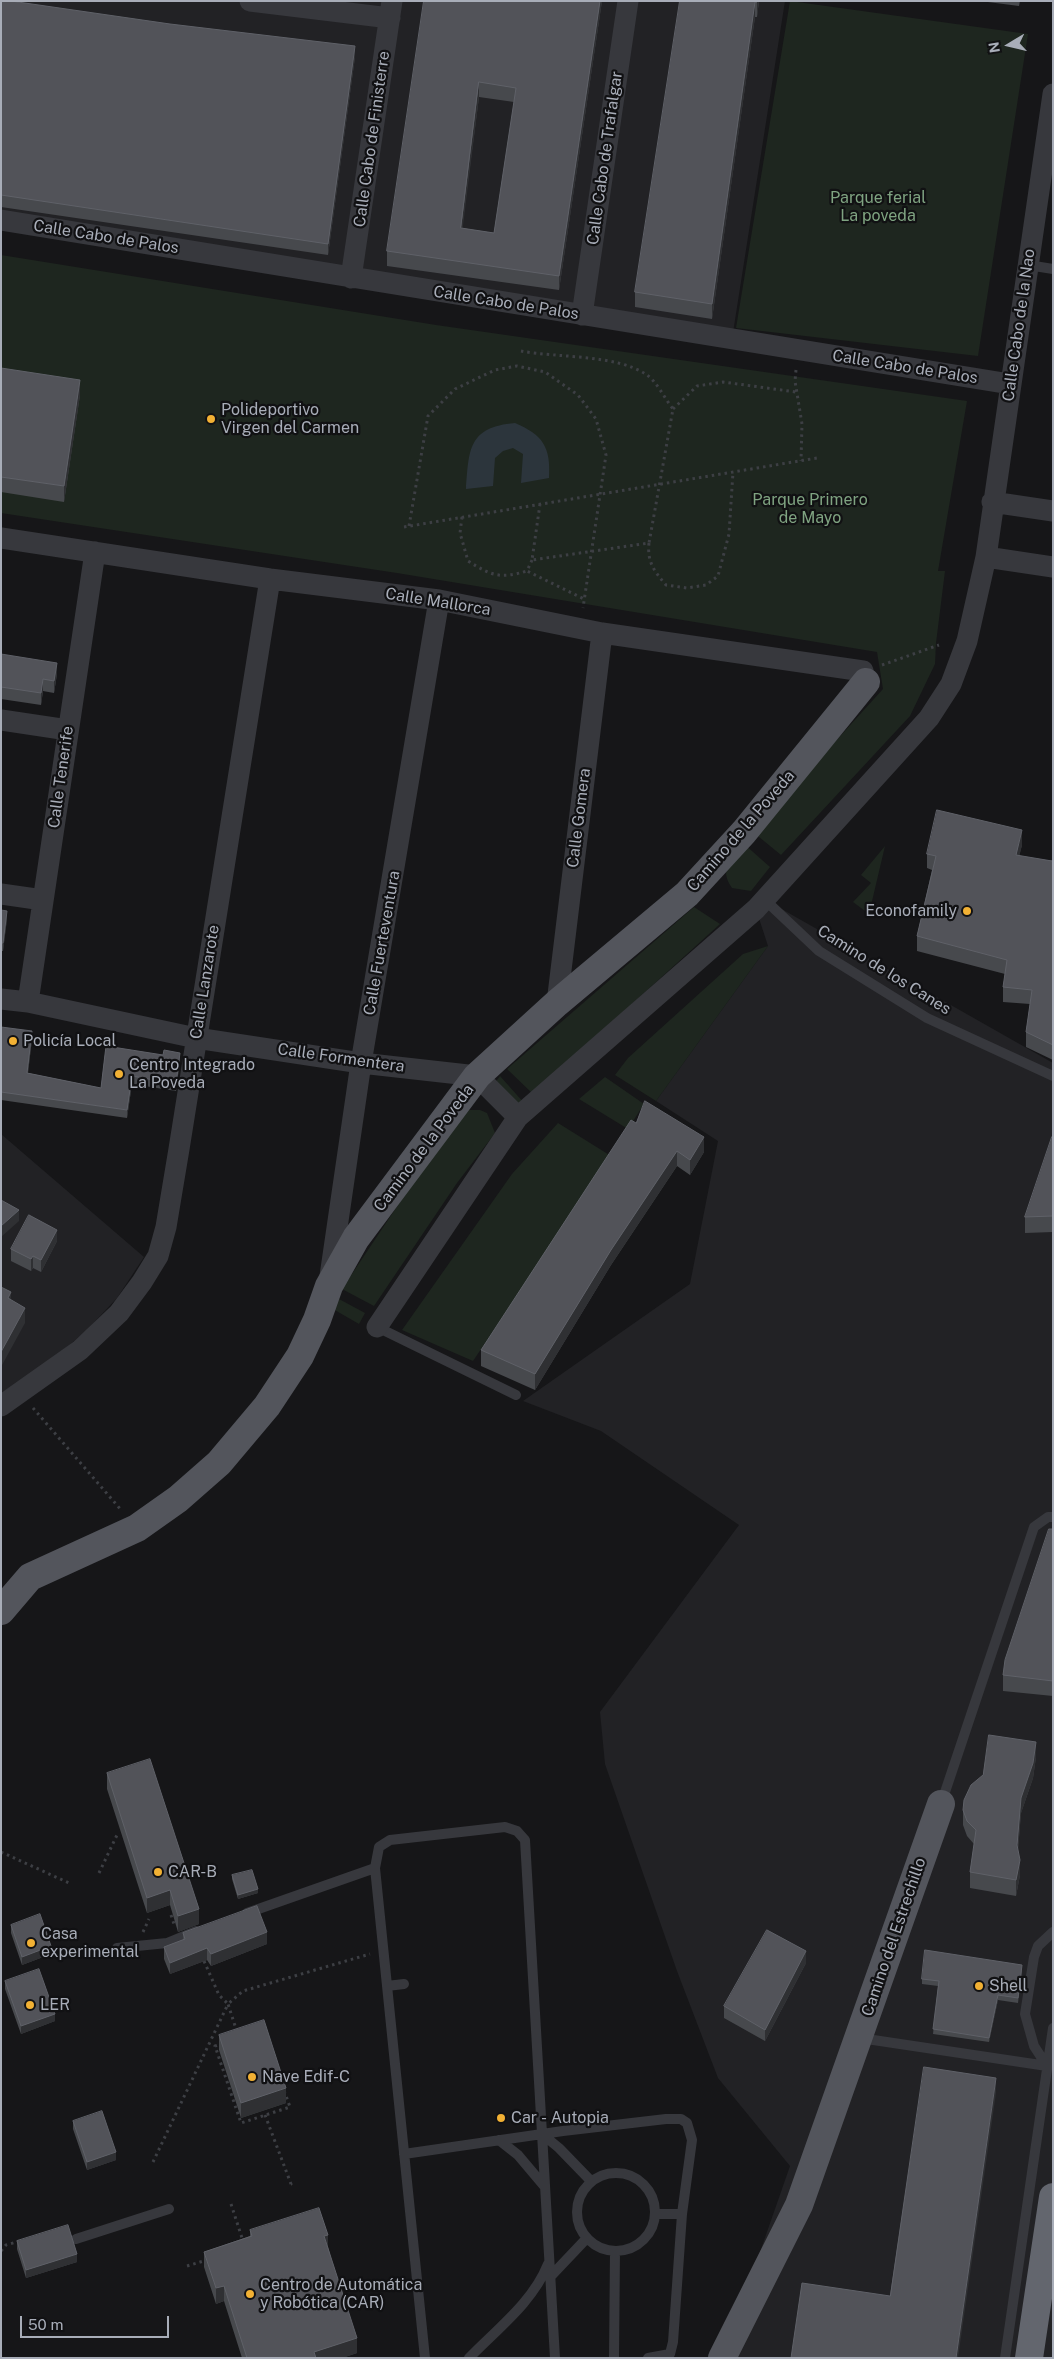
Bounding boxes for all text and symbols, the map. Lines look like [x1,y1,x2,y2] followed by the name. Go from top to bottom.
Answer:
[984,20,1034,70] north arrow
[985,41,1003,54] text: N
[350,50,394,228] street label: Calle Cabo de Finisterre
[583,70,627,246] street label: Calle Cabo de Trafalgar
[830,188,926,226] park label: Parque ferial La poveda
[32,216,180,258] street label: Calle Cabo de Palos
[999,247,1039,403] street label: Calle Cabo de la Nao
[432,282,580,324] street label: Calle Cabo de Palos
[831,346,979,388] street label: Calle Cabo de Palos
[221,400,359,438] place label: Polideportivo Virgen del Carmen
[205,413,217,425] marker: Polideportivo Virgen del Carmen
[752,490,868,528] park label: Parque Primero de Mayo
[384,584,492,620] street label: Calle Mallorca
[44,725,78,829] street label: Calle Tenerife
[563,767,595,869] street label: Calle Gomera
[683,767,799,895] street label: Camino de la Poveda
[360,869,404,1017] street label: Calle Fuerteventura
[865,901,957,921] place label: Econofamily
[961,905,973,917] marker: Econofamily
[814,921,954,1019] street label: Camino de los Canes
[187,924,223,1040] street label: Calle Lanzarote
[23,1031,116,1051] place label: Policía Local
[7,1035,19,1047] marker: Policía Local
[276,1040,406,1076] street label: Calle Formentera
[129,1055,255,1093] place label: Centro Integrado La Poveda
[113,1068,125,1080] marker: Centro Integrado La Poveda
[370,1081,478,1215] street label: Camino de la Poveda
[858,1855,930,2019] street label: Camino del Estrechillo
[168,1862,217,1882] place label: CAR-B
[152,1866,164,1878] marker: CAR-B
[41,1924,139,1962] place label: Casa experimental
[25,1937,37,1949] marker: Casa experimental
[989,1976,1027,1996] place label: Shell
[973,1980,985,1992] marker: Shell
[40,1995,70,2015] place label: LER
[24,1999,36,2011] marker: LER
[262,2067,350,2087] place label: Nave Edif-C
[246,2071,258,2083] marker: Nave Edif-C
[511,2108,609,2128] place label: Car - Autopia
[495,2112,507,2124] marker: Car - Autopia
[260,2275,422,2313] place label: Centro de Automática y Robótica (CAR)
[244,2288,256,2300] marker: Centro de Automática y Robótica (CAR)
[22,2306,171,2338] scale bar
[28,2316,63,2333] text: 50 m

